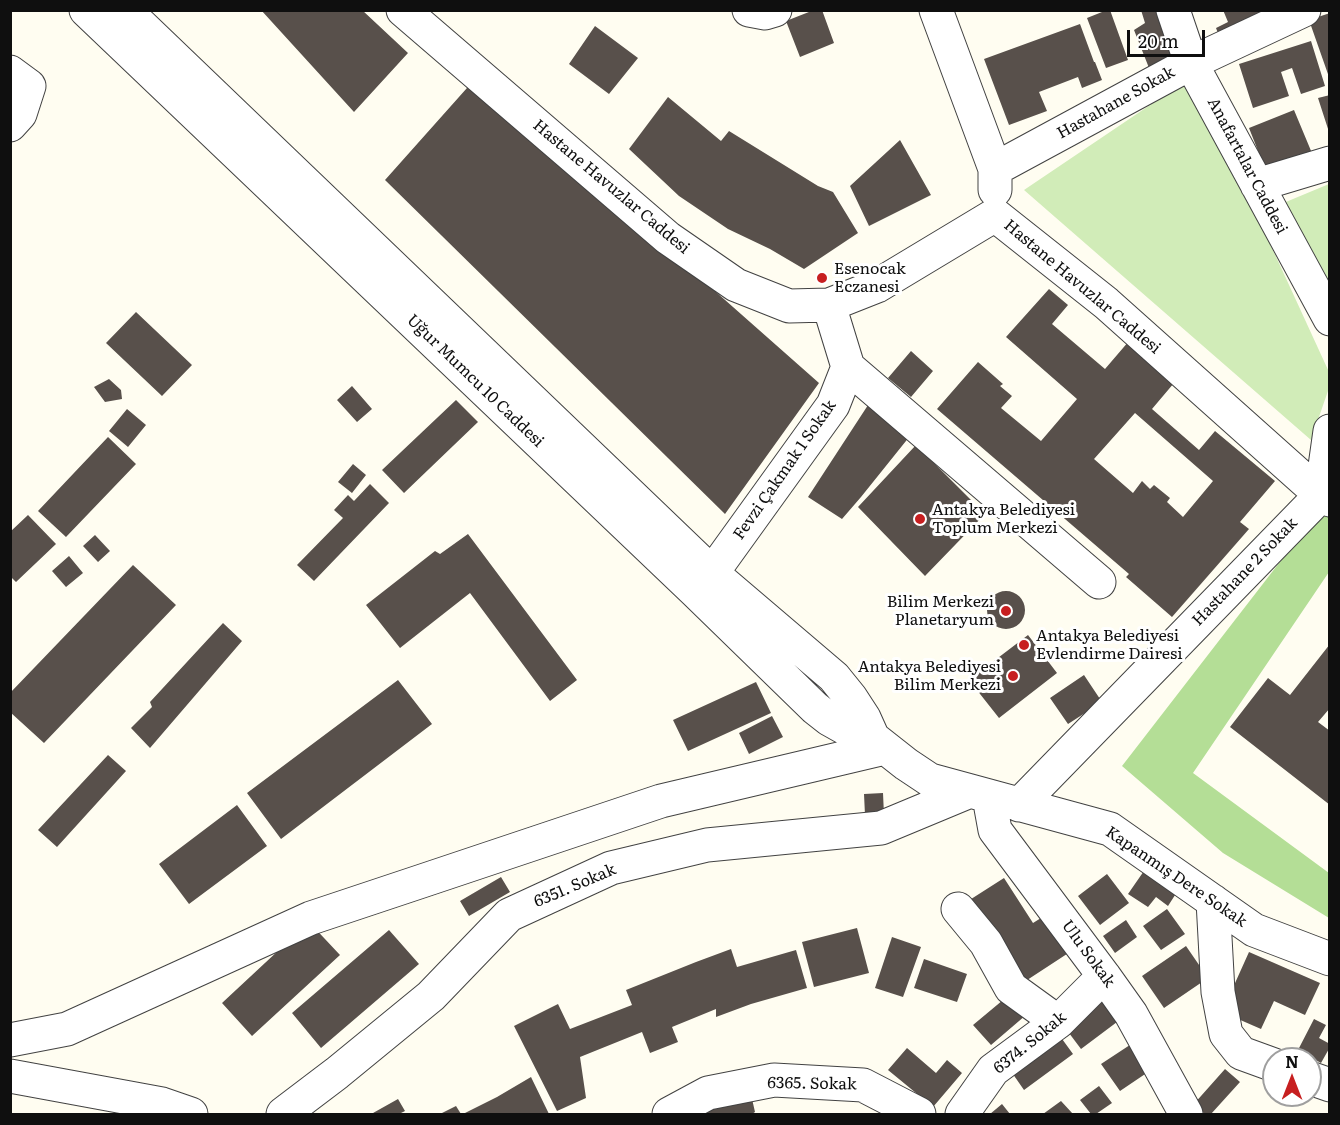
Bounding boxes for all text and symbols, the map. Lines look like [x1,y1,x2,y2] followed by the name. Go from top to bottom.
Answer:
[1130,18,1208,56] scale bar
[1138,27,1179,54] text: 20 m
[1054,63,1178,143] street label: Hastahane Sokak
[1203,95,1291,237] street label: Anafartalar Caddesi
[529,116,693,258] street label: Hastane Havuzlar Caddesi
[1000,216,1164,358] street label: Hastane Havuzlar Caddesi
[834,259,906,297] place label: Esenocak Eczanesi
[815,271,829,285] marker: Esenocak Eczanesi
[403,311,547,451] street label: Uğur Mumcu 10 Caddesi
[730,397,840,543] street label: Fevzi Çakmak 1 Sokak
[932,500,1075,538] place label: Antakya Belediyesi Toplum Merkezi
[913,512,927,526] marker: Antakya Belediyesi Toplum Merkezi
[1188,514,1302,630] street label: Hastahane 2 Sokak
[887,592,994,630] place label: Bilim Merkezi Planetaryum
[999,604,1013,618] marker: Bilim Merkezi Planetaryum
[1036,626,1182,664] place label: Antakya Belediyesi Evlendirme Dairesi
[1017,638,1031,652] marker: Antakya Belediyesi Evlendirme Dairesi
[858,657,1001,695] place label: Antakya Belediyesi Bilim Merkezi
[1006,669,1020,683] marker: Antakya Belediyesi Bilim Merkezi
[1102,823,1250,931] street label: Kapanmış Dere Sokak
[531,860,619,912] street label: 6351. Sokak
[1057,917,1119,991] street label: Ulu Sokak
[990,1008,1070,1078] street label: 6374. Sokak
[1262,1047,1322,1107] north arrow
[1285,1049,1299,1073] text: N
[767,1074,857,1094] street label: 6365. Sokak

